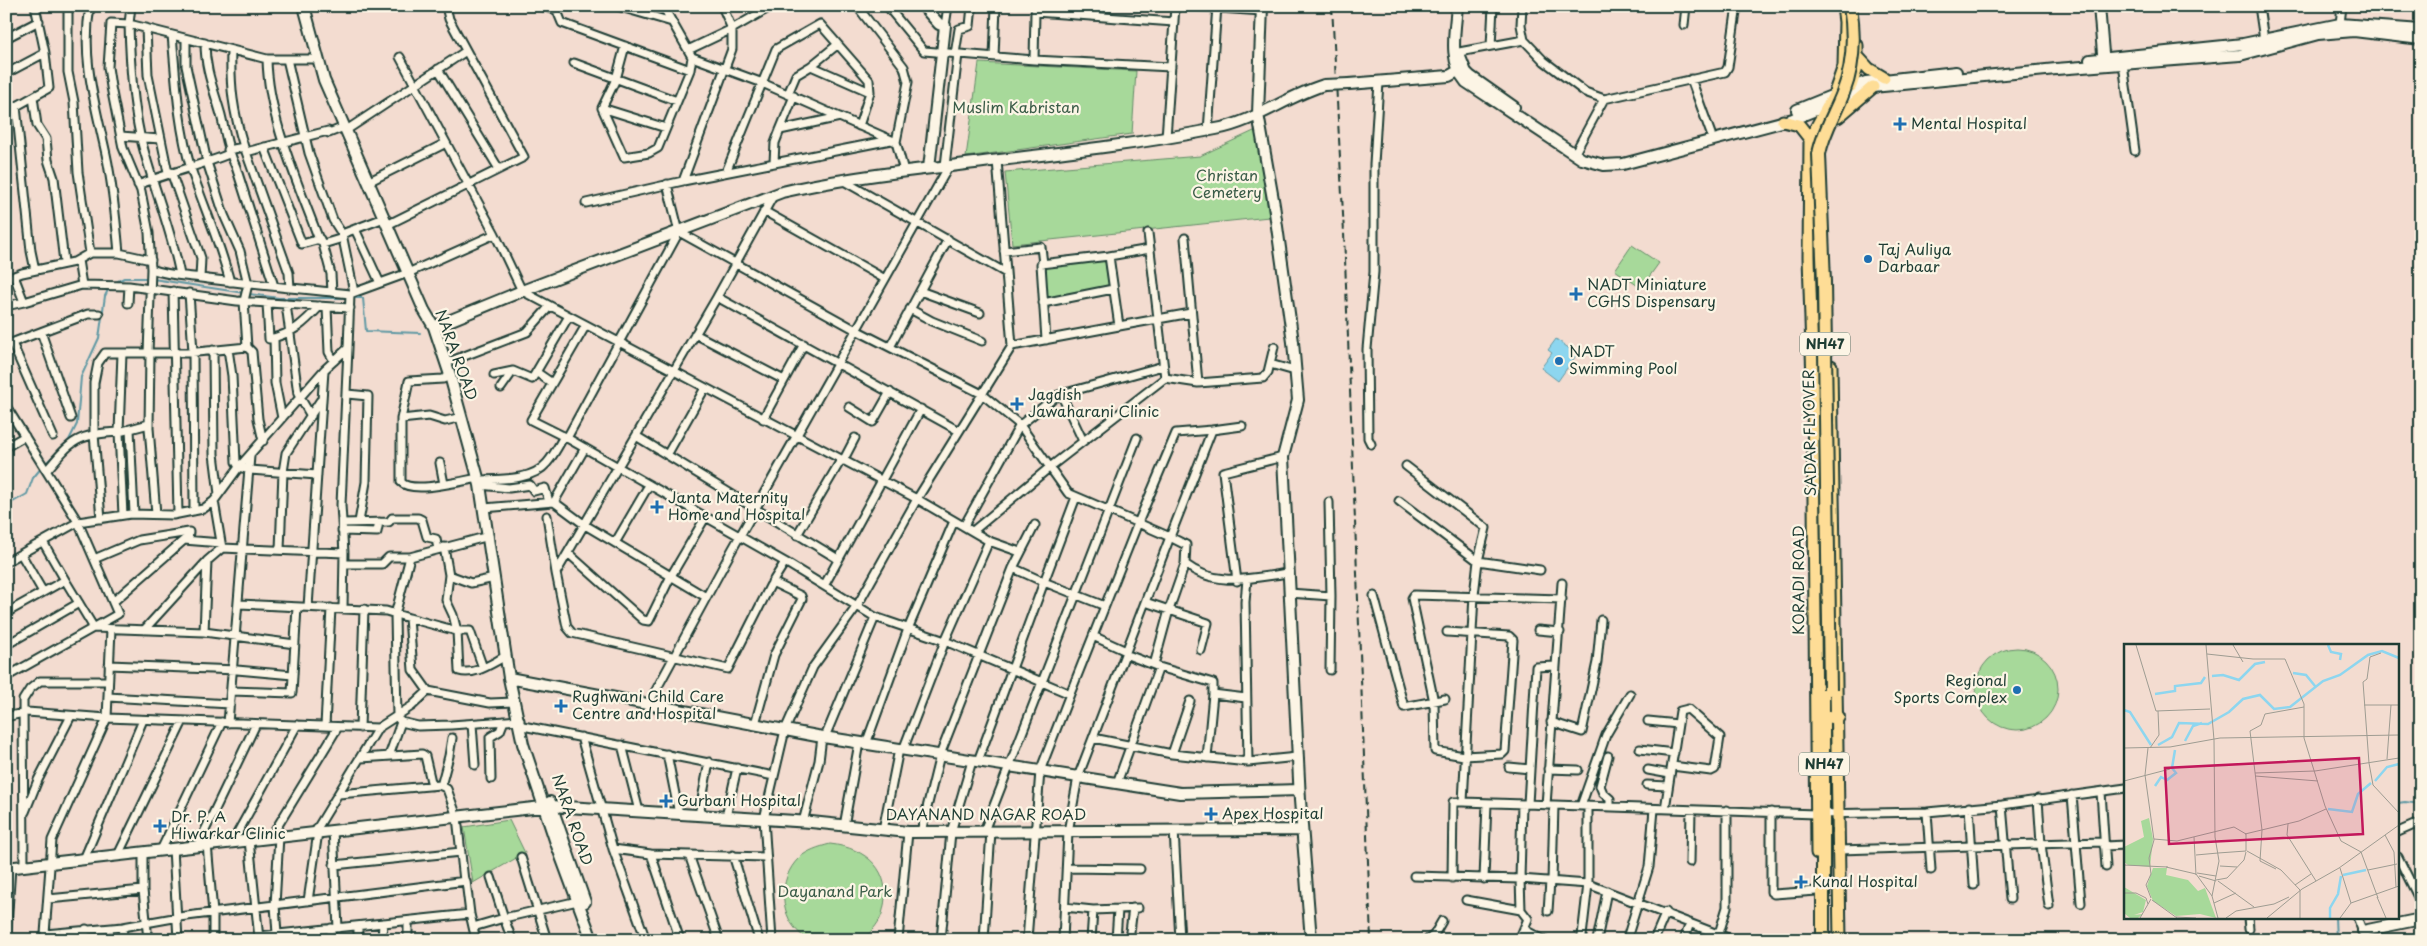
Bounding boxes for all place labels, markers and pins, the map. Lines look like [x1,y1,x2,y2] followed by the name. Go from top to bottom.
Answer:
[1911,111,2027,134] place label: Mental Hospital
[1893,117,1907,131] marker: Mental Hospital
[1878,237,1952,277] place label: Taj Auliya Darbaar
[1862,253,1874,265] marker: Taj Auliya Darbaar
[1587,272,1716,312] place label: NADT Miniature CGHS Dispensary
[1569,287,1583,301] marker: NADT Miniature CGHS Dispensary
[1569,339,1678,379] place label: NADT Swimming Pool
[1553,355,1565,367] marker: NADT Swimming Pool
[1028,382,1159,422] place label: Jagdish Jawaharani Clinic
[1010,397,1024,411] marker: Jagdish Jawaharani Clinic
[668,485,805,525] place label: Janta Maternity Home and Hospital
[650,500,664,514] marker: Janta Maternity Home and Hospital
[1894,668,2007,708] place label: Regional Sports Complex
[572,684,724,724] place label: Rughwani Child Care Centre and Hospital
[2011,684,2023,696] marker: Regional Sports Complex
[554,699,568,713] marker: Rughwani Child Care Centre and Hospital
[677,788,801,811] place label: Gurbani Hospital
[659,794,673,808] marker: Gurbani Hospital
[1222,801,1324,824] place label: Apex Hospital
[171,804,286,844] place label: Dr. P. A Hiwarkar Clinic
[1204,807,1218,821] marker: Apex Hospital
[153,819,167,833] marker: Dr. P. A Hiwarkar Clinic
[1812,869,1918,892] place label: Kunal Hospital
[1794,875,1808,889] marker: Kunal Hospital

